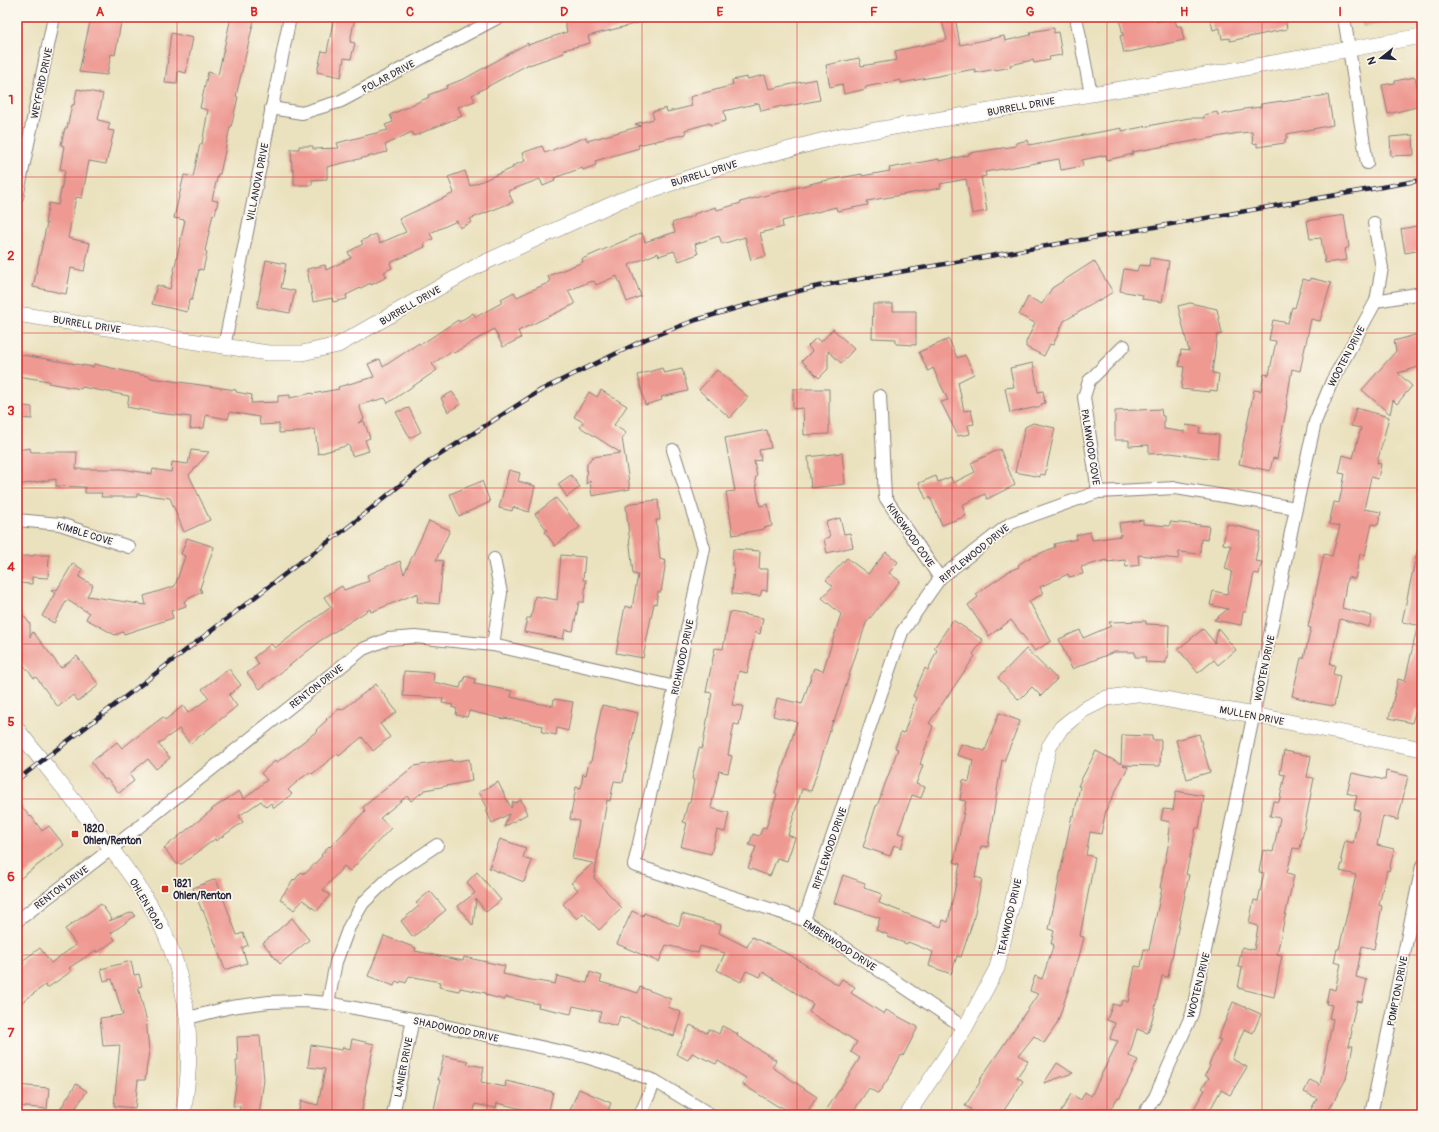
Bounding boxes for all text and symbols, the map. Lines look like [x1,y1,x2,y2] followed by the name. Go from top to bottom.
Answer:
[96,4,105,20] text: A
[250,4,258,20] text: B
[406,4,414,20] text: C
[560,4,568,20] text: D
[717,4,724,20] text: E
[870,4,878,20] text: F
[1026,4,1035,20] text: G
[1180,4,1188,20] text: H
[1338,4,1342,20] text: I
[1361,38,1401,78] north arrow
[29,47,55,120] street label: WEYFORD DRIVE
[1364,55,1379,66] text: N
[360,58,417,96] street label: POLAR DRIVE
[8,92,14,108] text: 1
[986,95,1056,119] street label: BURRELL DRIVE
[244,142,271,222] street label: VILLANOVA DRIVE
[670,158,739,190] street label: BURRELL DRIVE
[7,248,15,264] text: 2
[378,284,443,328] street label: BURRELL DRIVE
[52,314,122,336] street label: BURRELL DRIVE
[1326,324,1368,389] street label: WOOTEN DRIVE
[7,403,15,419] text: 3
[1078,408,1102,486] street label: PALMWOOD COVE
[884,501,937,570] street label: KINGWOOD COVE
[55,520,114,548] street label: KIMBLE COVE
[937,522,1012,586] street label: RIPPLEWOOD DRIVE
[7,559,15,575] text: 4
[669,618,697,696] street label: RICHWOOD DRIVE
[1252,634,1278,702] street label: WOOTEN DRIVE
[287,662,346,711] street label: RENTON DRIVE
[1219,704,1285,728] street label: MULLEN DRIVE
[7,714,15,730] text: 5
[810,806,850,891] street label: RIPPLEWOOD DRIVE
[83,823,142,847] place label: 1820 Ohlen/Renton
[70,829,80,839] marker: 1820 Ohlen/Renton
[32,863,91,912] street label: RENTON DRIVE
[7,869,15,885] text: 6
[127,877,166,932] street label: OHLEN ROAD
[995,877,1025,957] street label: TEAKWOOD DRIVE
[173,878,232,902] place label: 1821 Ohlen/Renton
[160,884,170,894] marker: 1821 Ohlen/Renton
[801,918,878,974] street label: EMBERWOOD DRIVE
[1185,951,1213,1019] street label: WOOTEN DRIVE
[1385,955,1411,1027] street label: POMPTON DRIVE
[412,1015,500,1045] street label: SHADOWOOD DRIVE
[8,1025,15,1041] text: 7
[392,1036,416,1098] street label: LANIER DRIVE

